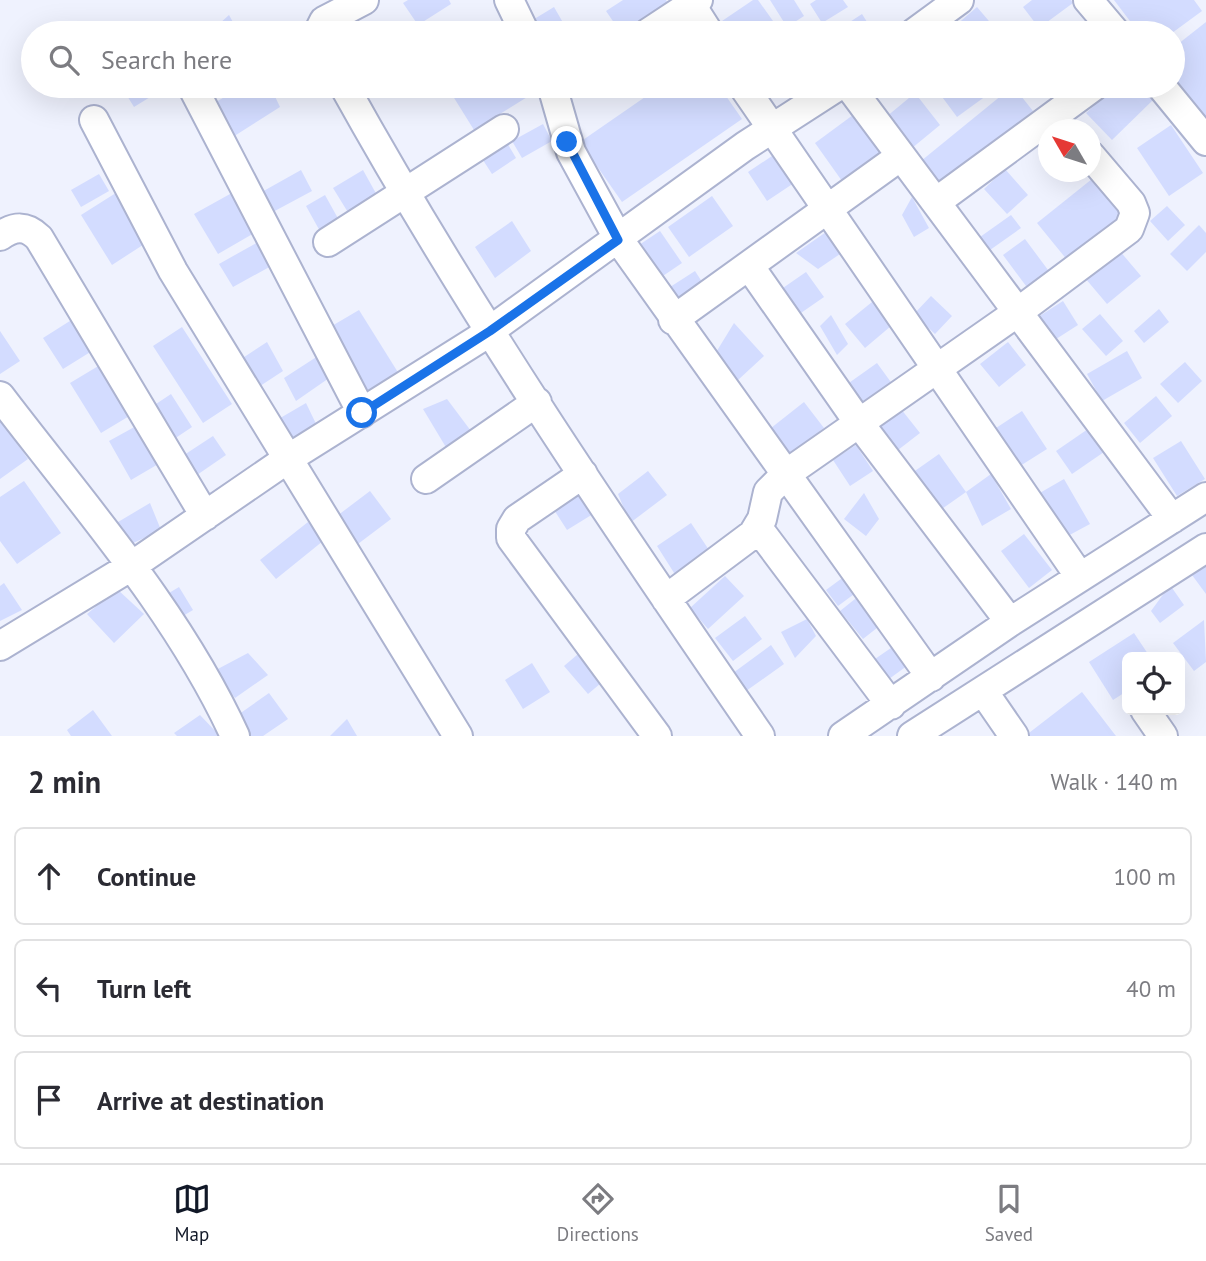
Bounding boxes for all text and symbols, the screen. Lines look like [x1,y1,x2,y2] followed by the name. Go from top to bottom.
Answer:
[21,21,1185,98] search box
[45,41,83,79] icon: search
[101,43,232,76] text: Search here
[1038,119,1101,182] north arrow
[551,126,582,157] route end
[346,397,377,428] route start
[1122,652,1185,715] map controls
[1122,652,1185,715] button: locate
[28,762,101,801] text: 2 min
[1051,767,1178,796] text: Walk · 140 m
[30,857,68,895] icon: ahead
[97,860,196,893] text: Continue
[1114,862,1176,891] text: 100 m
[30,969,68,1007] icon: left
[97,972,191,1005] text: Turn left
[1126,974,1176,1003] text: 40 m
[30,1081,68,1119] icon: arrive
[97,1084,324,1117] text: Arrive at destination
[173,1180,211,1246] tab: Map
[557,1180,639,1246] tab: Directions
[985,1180,1033,1246] tab: Saved

